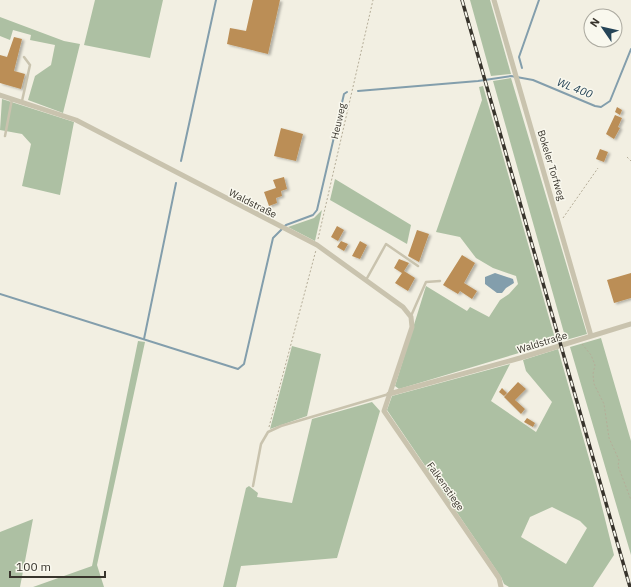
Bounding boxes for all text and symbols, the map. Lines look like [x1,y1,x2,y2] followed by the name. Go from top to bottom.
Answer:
[583,8,623,48] north arrow
[587,15,603,30] text: N
[555,75,595,101] water label: WL 400
[328,101,349,140] street label: Heuweg
[535,128,569,203] street label: Bokeler Torfweg
[227,186,279,221] street label: Waldstraße
[515,329,569,356] street label: Waldstraße
[424,459,467,514] street label: Falkenstiege
[10,553,105,579] scale bar
[16,559,51,574] text: 100 m

